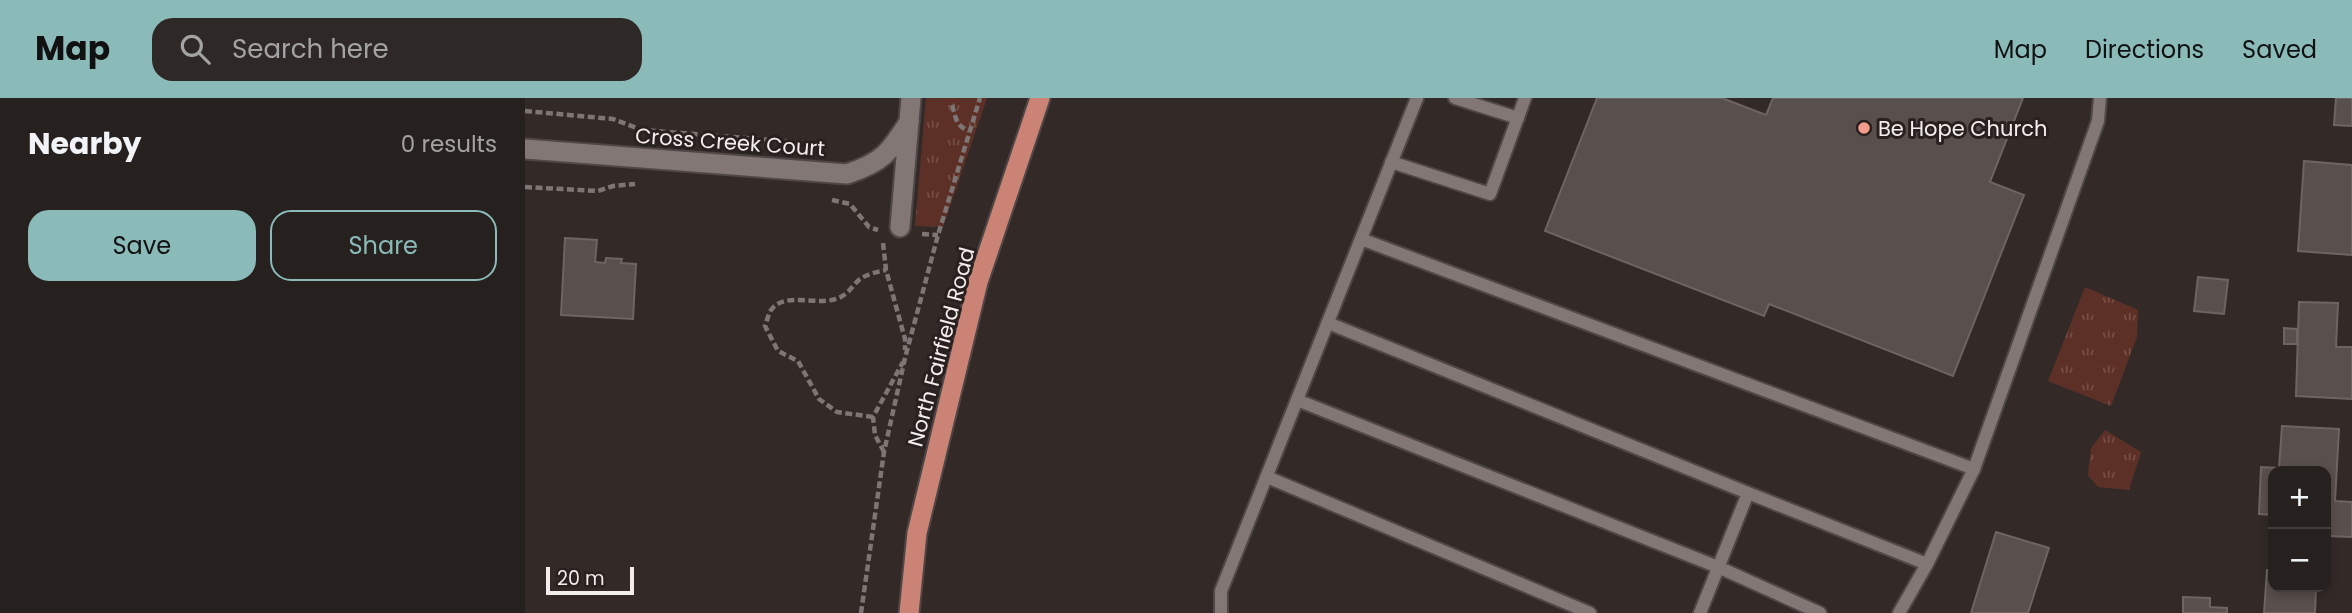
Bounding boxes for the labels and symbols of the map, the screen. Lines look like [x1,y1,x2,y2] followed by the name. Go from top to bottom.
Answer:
[1878,114,2047,143] place label: Be Hope Church
[1856,120,1872,136] marker: Be Hope Church
[634,121,826,163] street label: Cross Creek Court
[900,244,982,450] street label: North Fairfield Road
[546,564,633,596] scale bar

